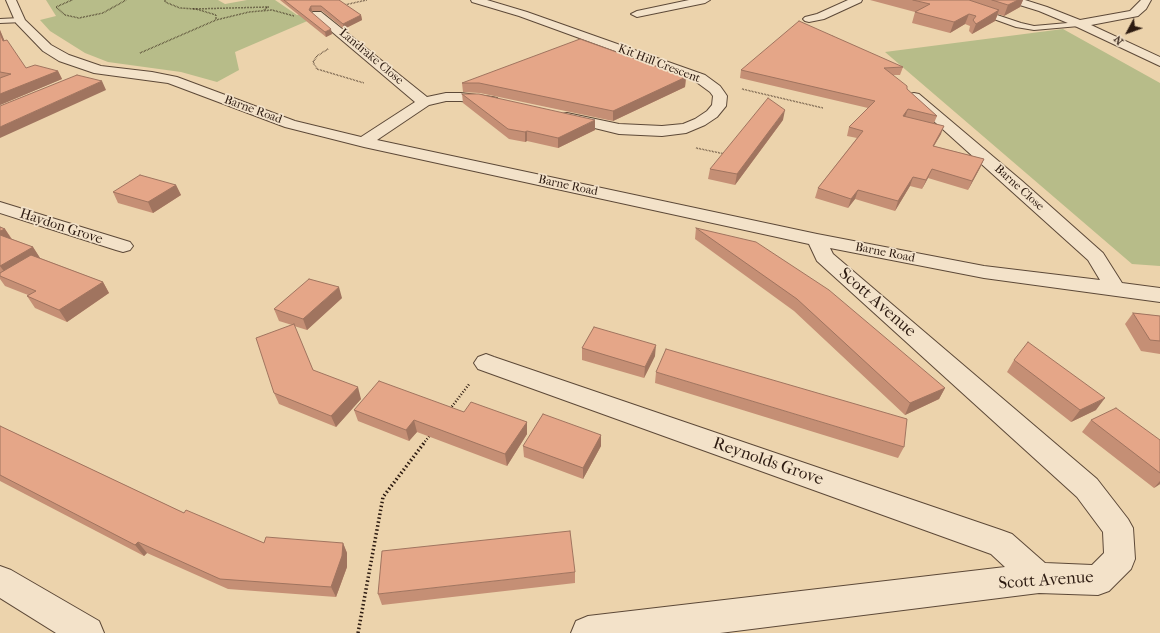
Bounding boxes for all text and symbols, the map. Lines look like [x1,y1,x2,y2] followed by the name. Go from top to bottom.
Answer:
[1108,12,1148,52] north arrow
[336,26,406,88] street label: Landrake Close
[1111,33,1126,48] text: N
[616,42,702,86] street label: Kit Hill Crescent
[222,93,284,127] street label: Barne Road
[991,162,1047,214] street label: Barne Close
[537,173,599,199] street label: Barne Road
[17,206,105,248] street label: Haydon Grove
[854,240,916,266] street label: Barne Road
[834,264,920,342] street label: Scott Avenue
[710,434,826,490] street label: Reynolds Grove
[998,567,1094,595] street label: Scott Avenue

